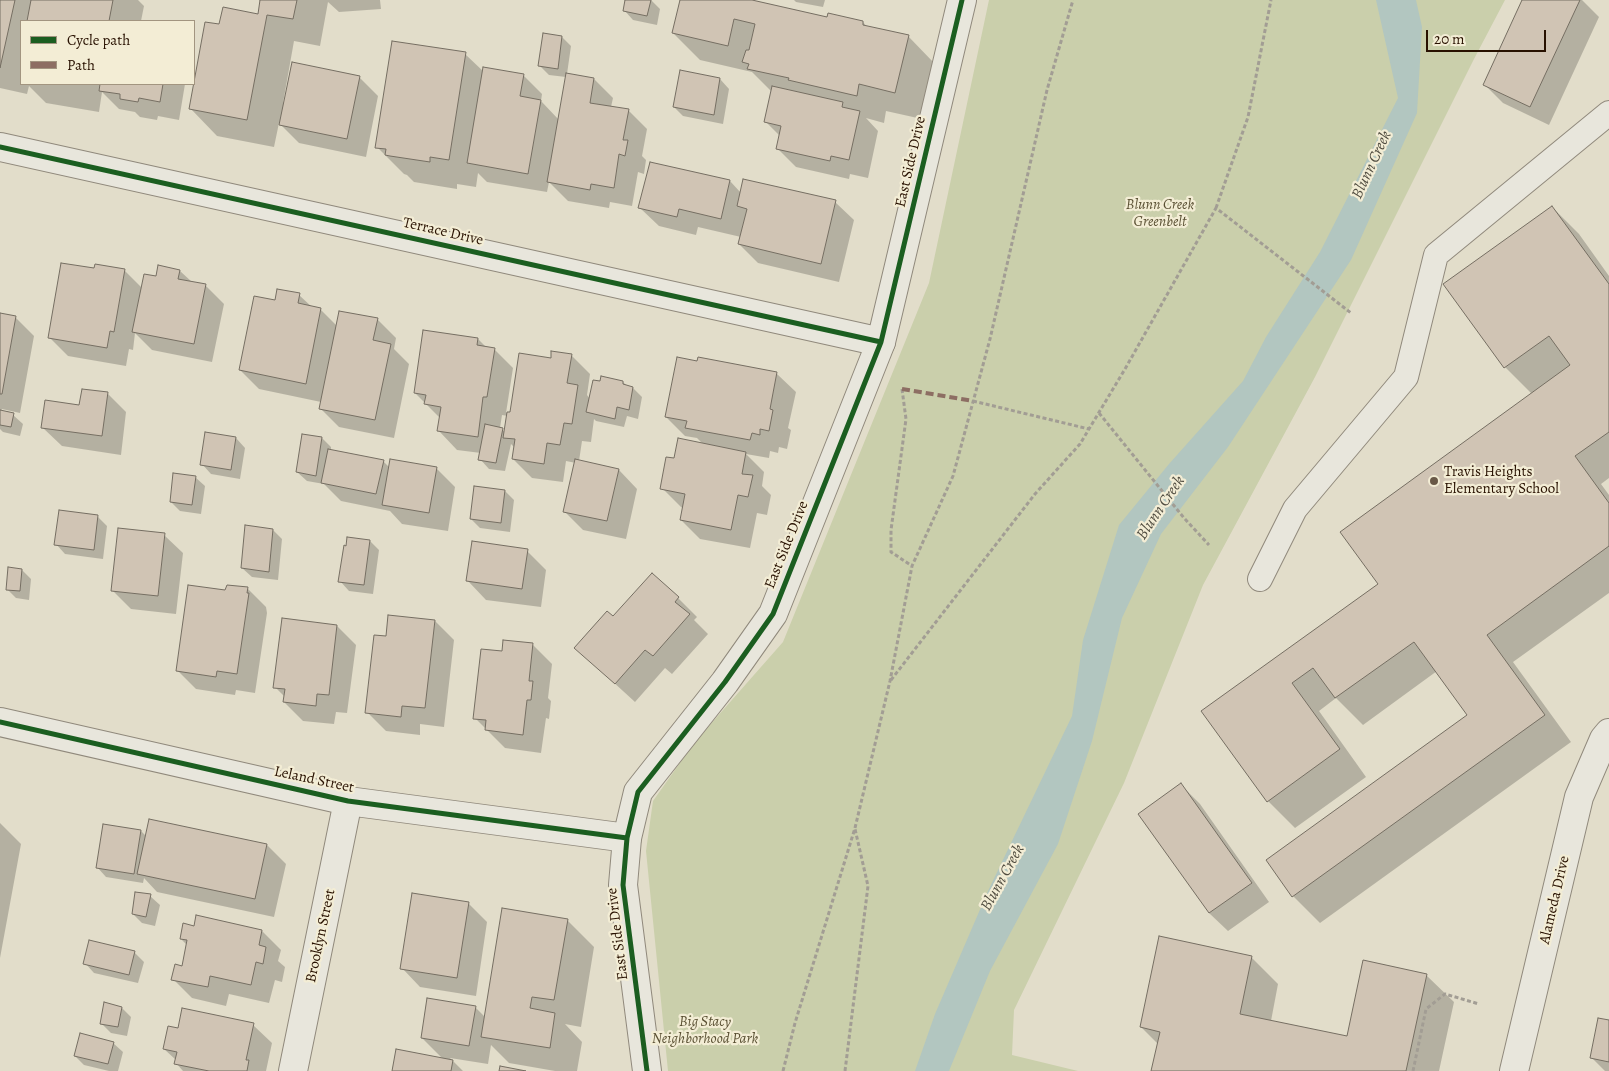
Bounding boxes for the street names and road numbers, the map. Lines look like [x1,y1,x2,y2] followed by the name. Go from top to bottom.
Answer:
[892,115,930,209] street label: East Side Drive
[401,214,485,250] street label: Terrace Drive
[761,499,813,591] street label: East Side Drive
[272,763,356,797] street label: Leland Street
[1536,854,1574,946] street label: Alameda Drive
[603,887,633,981] street label: East Side Drive
[302,888,340,984] street label: Brooklyn Street

